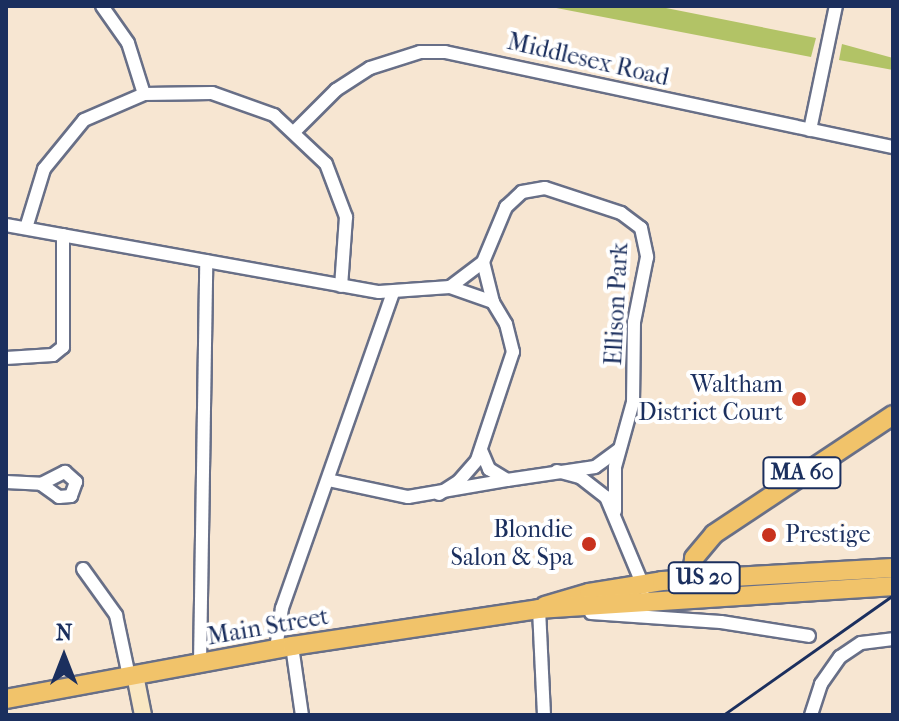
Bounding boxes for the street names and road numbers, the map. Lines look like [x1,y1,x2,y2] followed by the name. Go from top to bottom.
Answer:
[504,27,672,93] street label: Middlesex Road
[599,242,635,366] street label: Ellison Park
[762,455,842,491] road number: MA 60
[666,560,742,596] road number: US 20
[205,602,331,652] street label: Main Street

